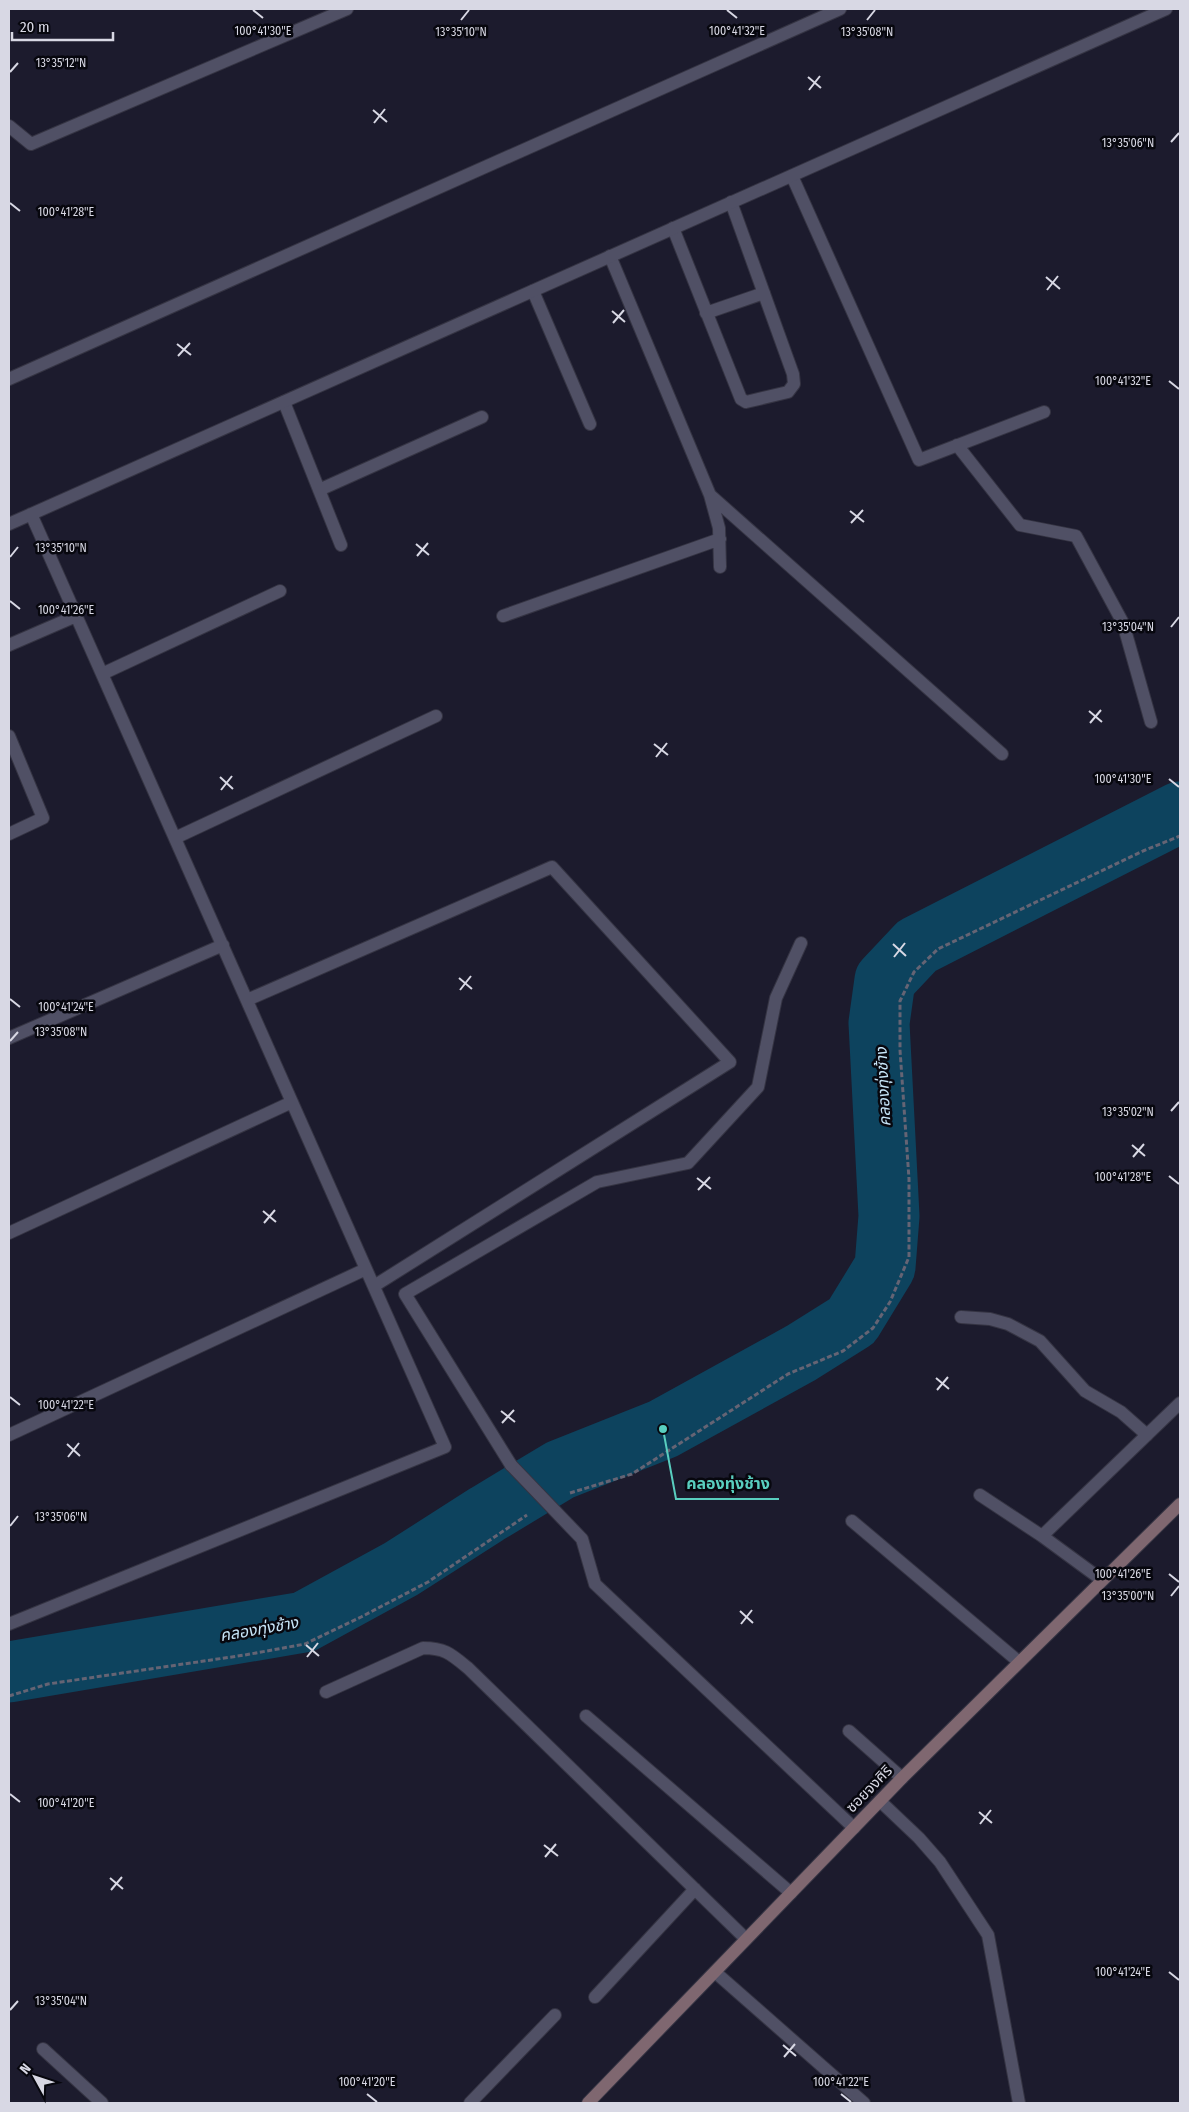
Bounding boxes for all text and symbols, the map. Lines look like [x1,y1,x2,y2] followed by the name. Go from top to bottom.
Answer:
[12,10,114,42] scale bar
[20,18,50,36] text: 20 m
[235,24,292,38] text: 100°41'30"E
[709,24,765,38] text: 100°41'32"E
[435,25,487,39] text: 13°35'10"N
[841,25,893,39] text: 13°35'08"N
[36,56,86,70] text: 13°35'12"N
[1102,136,1154,150] text: 13°35'06"N
[38,205,95,219] text: 100°41'28"E
[1095,374,1151,388] text: 100°41'32"E
[35,541,87,555] text: 13°35'10"N
[38,603,94,617] text: 100°41'26"E
[1102,620,1154,634] text: 13°35'04"N
[1095,772,1152,786] text: 100°41'30"E
[38,1000,94,1014] text: 100°41'24"E
[35,1025,87,1039] text: 13°35'08"N
[871,1046,896,1127] water label: คลองทุ่งช้าง
[1102,1105,1154,1119] text: 13°35'02"N
[1095,1170,1152,1184] text: 100°41'28"E
[38,1398,94,1412] text: 100°41'22"E
[676,1468,779,1499] callout: คลองทุ่งช้าง
[686,1474,770,1493] text: คลองทุ่งช้าง
[35,1510,87,1524] text: 13°35'06"N
[1095,1567,1151,1581] text: 100°41'26"E
[1102,1589,1154,1603] text: 13°35'00"N
[218,1613,301,1646] water label: คลองทุ่งช้าง
[842,1762,896,1816] street label: ซอยจงศิริ
[38,1796,95,1810] text: 100°41'20"E
[1095,1965,1151,1979] text: 100°41'24"E
[35,1994,87,2008] text: 13°35'04"N
[10,2052,60,2102] north arrow
[16,2060,35,2078] text: N
[339,2075,396,2089] text: 100°41'20"E
[813,2075,869,2089] text: 100°41'22"E

